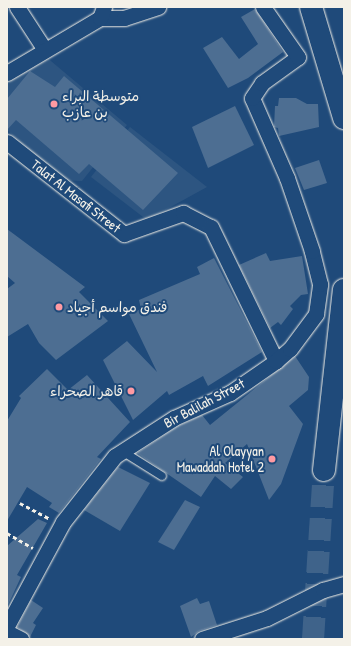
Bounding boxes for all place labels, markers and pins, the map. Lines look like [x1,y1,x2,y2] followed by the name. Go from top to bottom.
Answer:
[62,88,139,120] place label: متوسطة البراء بن عازب
[49,99,59,109] marker: متوسطة البراء بن عازب
[67,299,167,315] place label: فندق مواسم أجياد
[54,302,64,312] marker: فندق مواسم أجياد
[50,383,123,399] place label: قاهر الصحراء
[126,386,136,396] marker: قاهر الصحراء
[177,443,264,476] place label: Al Olayyan Mawaddah Hotel 2
[267,454,277,464] marker: Al Olayyan Mawaddah Hotel 2

